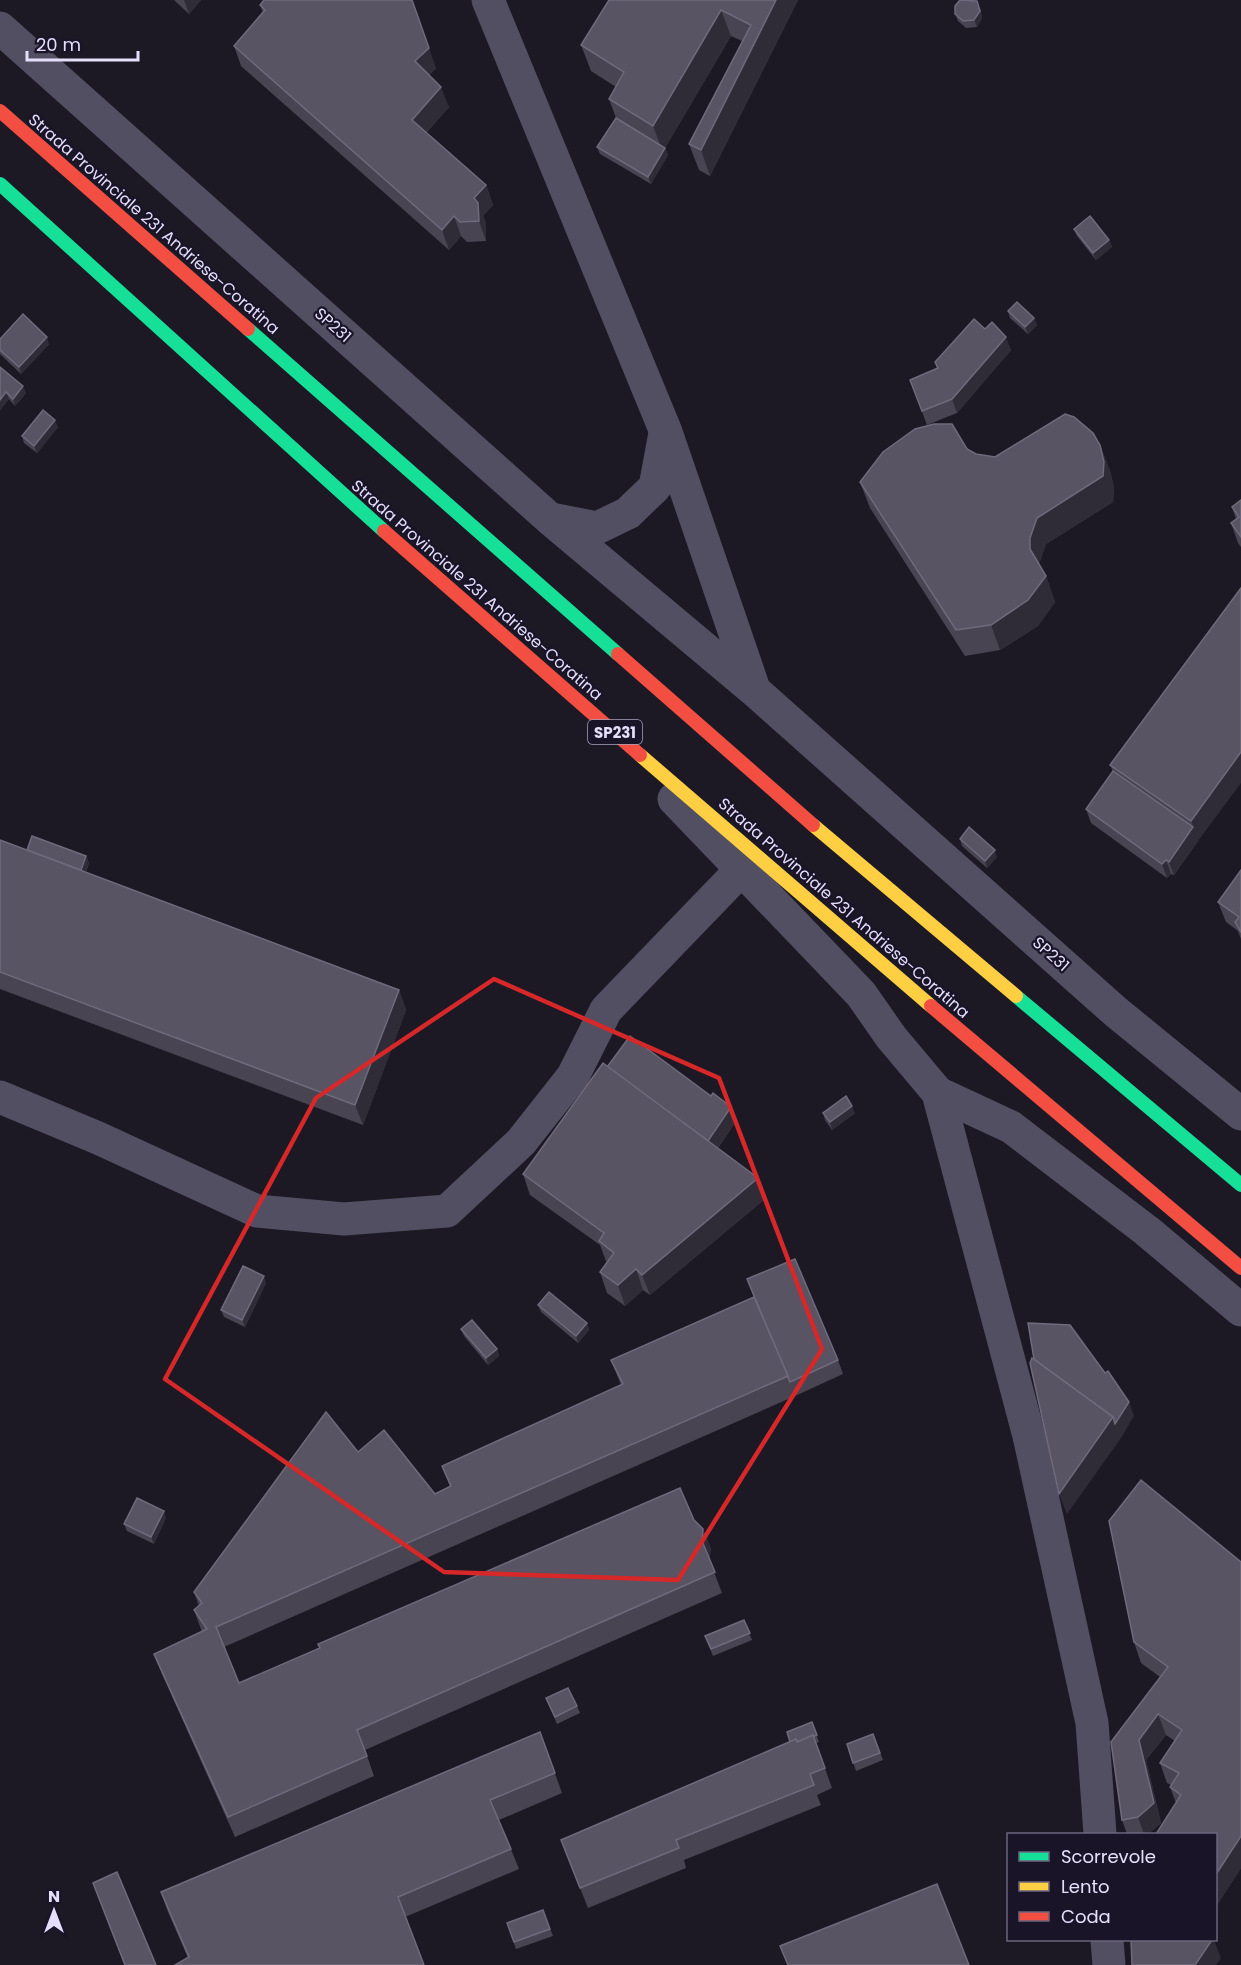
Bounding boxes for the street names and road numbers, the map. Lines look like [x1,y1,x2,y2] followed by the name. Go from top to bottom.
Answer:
[23,108,285,340] street label: Strada Provinciale 231 Andriese-Coratina
[310,302,356,348] street label: SP231
[346,474,608,706] street label: Strada Provinciale 231 Andriese-Coratina
[588,720,642,744] road number: SP231
[713,792,975,1024] street label: Strada Provinciale 231 Andriese-Coratina
[1028,931,1074,977] street label: SP231

